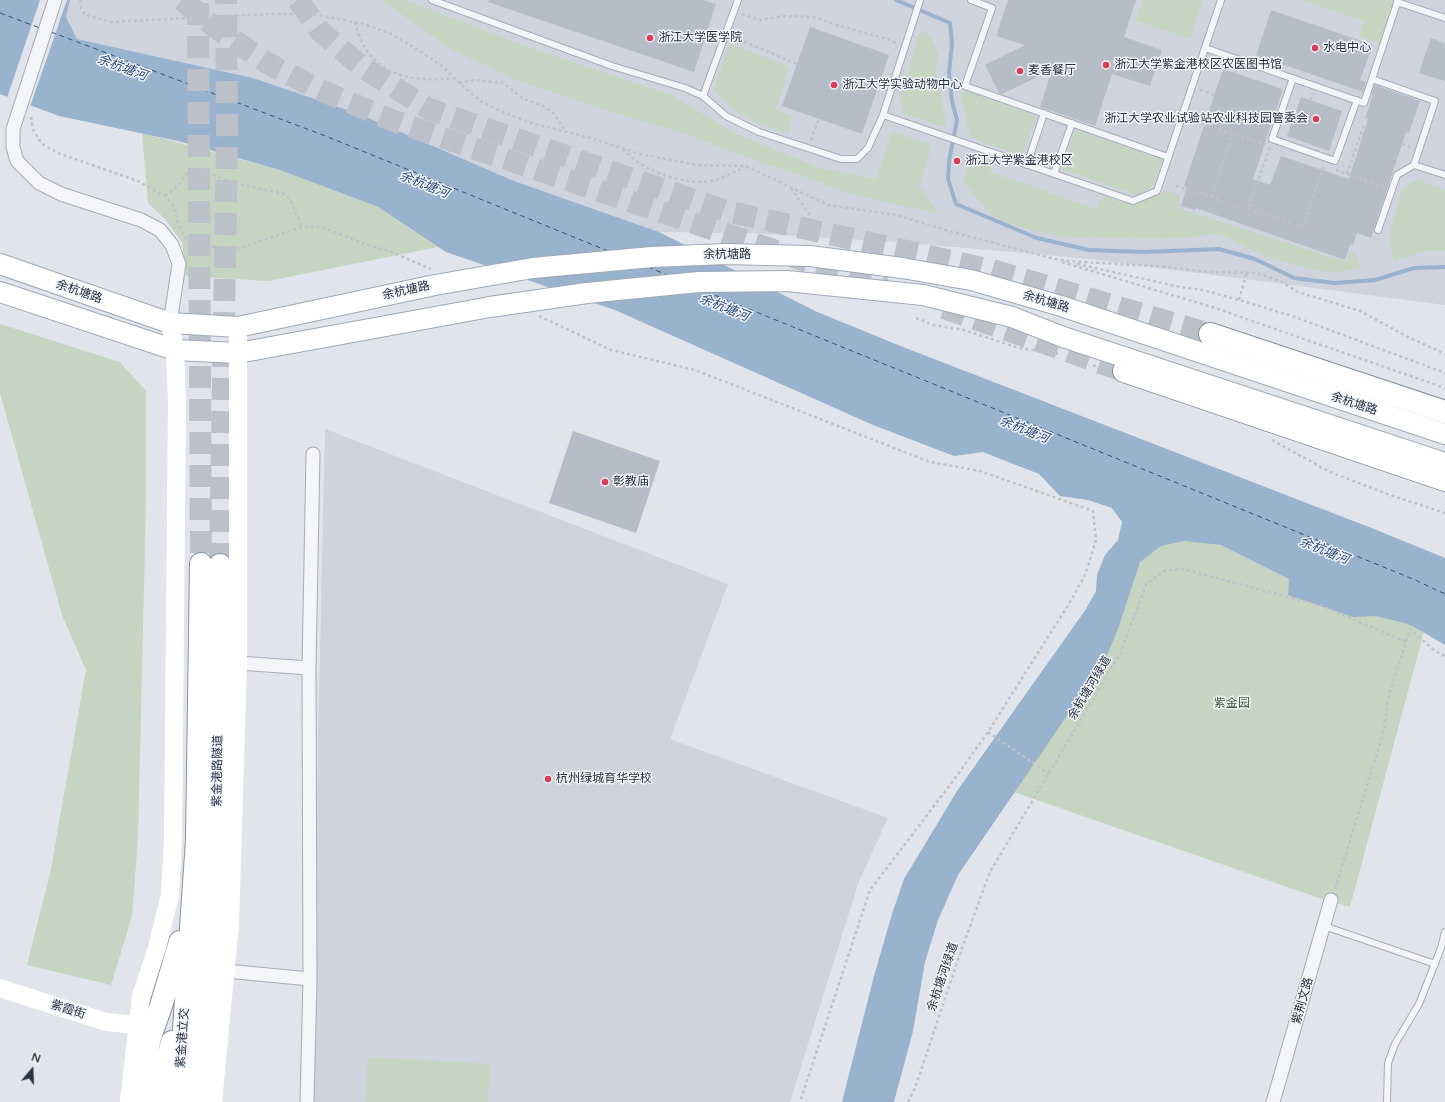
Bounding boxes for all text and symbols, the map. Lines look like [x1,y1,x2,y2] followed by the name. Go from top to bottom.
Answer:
[658,31,742,45] place label: 浙江大学医学院
[645,33,655,43] marker: 浙江大学医学院
[1323,41,1371,55] place label: 水电中心
[1310,43,1320,53] marker: 水电中心
[95,52,149,84] water label: 余杭塘河
[1114,58,1282,72] place label: 浙江大学紫金港校区农医图书馆
[1101,60,1111,70] marker: 浙江大学紫金港校区农医图书馆
[1028,64,1076,78] place label: 麦香餐厅
[1015,66,1025,76] marker: 麦香餐厅
[842,78,962,92] place label: 浙江大学实验动物中心
[829,80,839,90] marker: 浙江大学实验动物中心
[1104,112,1308,126] place label: 浙江大学农业试验站农业科技园管委会
[1311,114,1321,124] marker: 浙江大学农业试验站农业科技园管委会
[965,154,1073,168] place label: 浙江大学紫金港校区
[952,156,962,166] marker: 浙江大学紫金港校区
[397,168,451,202] water label: 余杭塘河
[703,248,751,262] street label: 余杭塘路
[54,277,104,307] street label: 余杭塘路
[381,279,431,303] street label: 余杭塘路
[1021,288,1071,316] street label: 余杭塘路
[697,291,751,325] water label: 余杭塘河
[1329,390,1379,418] street label: 余杭塘路
[997,413,1051,447] water label: 余杭塘河
[613,475,649,489] place label: 彰教庙
[600,477,610,487] marker: 彰教庙
[1297,534,1351,568] water label: 余杭塘河
[1065,653,1115,723] street label: 余杭塘河绿道
[1214,697,1250,711] park label: 紫金园
[210,735,226,807] street label: 紫金港路隧道
[556,772,652,786] place label: 杭州绿城育华学校
[543,774,553,784] marker: 杭州绿城育华学校
[924,941,962,1013] street label: 余杭塘河绿道
[1289,976,1317,1026] street label: 紫荆文路
[49,998,87,1022] street label: 紫霞街
[174,1008,192,1068] street label: 紫金港立交
[12,1050,52,1090] north arrow
[30,1051,42,1066] text: N

